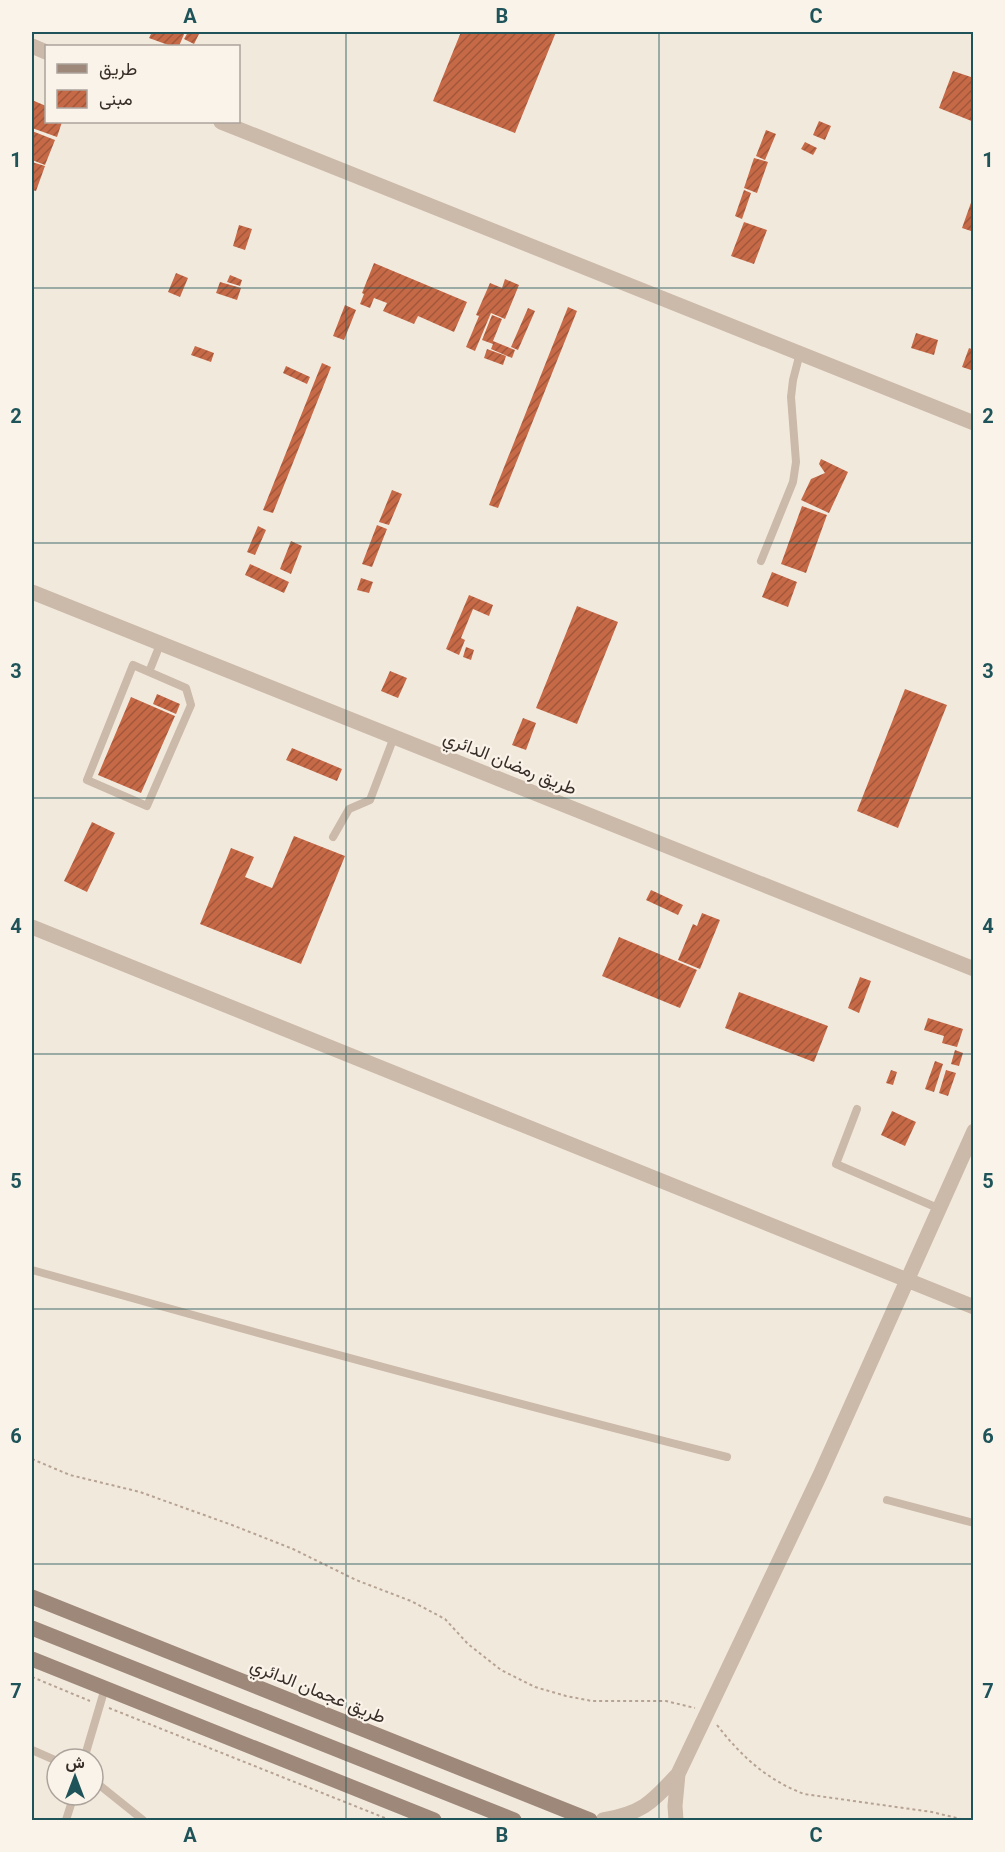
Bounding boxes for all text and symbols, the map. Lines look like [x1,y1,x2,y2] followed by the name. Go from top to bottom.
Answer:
[183,4,197,28] text: A
[496,4,508,28] text: B
[809,4,823,28] text: C
[45,45,240,123] legend
[99,58,137,80] text: طريق
[99,88,133,110] text: مبنى
[10,148,22,172] text: 1
[982,148,994,172] text: 1
[10,404,22,428] text: 2
[982,404,994,428] text: 2
[10,659,22,683] text: 3
[982,659,994,683] text: 3
[439,726,580,804] street label: طريق رمضان الدائري
[10,914,22,938] text: 4
[982,914,994,938] text: 4
[10,1169,22,1193] text: 5
[982,1169,994,1193] text: 5
[10,1424,22,1448] text: 6
[982,1424,994,1448] text: 6
[246,1654,389,1732] street label: طريق عجمان الدائري
[10,1679,22,1703] text: 7
[982,1679,994,1703] text: 7
[45,1747,105,1807] north arrow
[65,1753,85,1772] text: ش
[183,1823,197,1847] text: A
[496,1823,508,1847] text: B
[809,1823,823,1847] text: C

